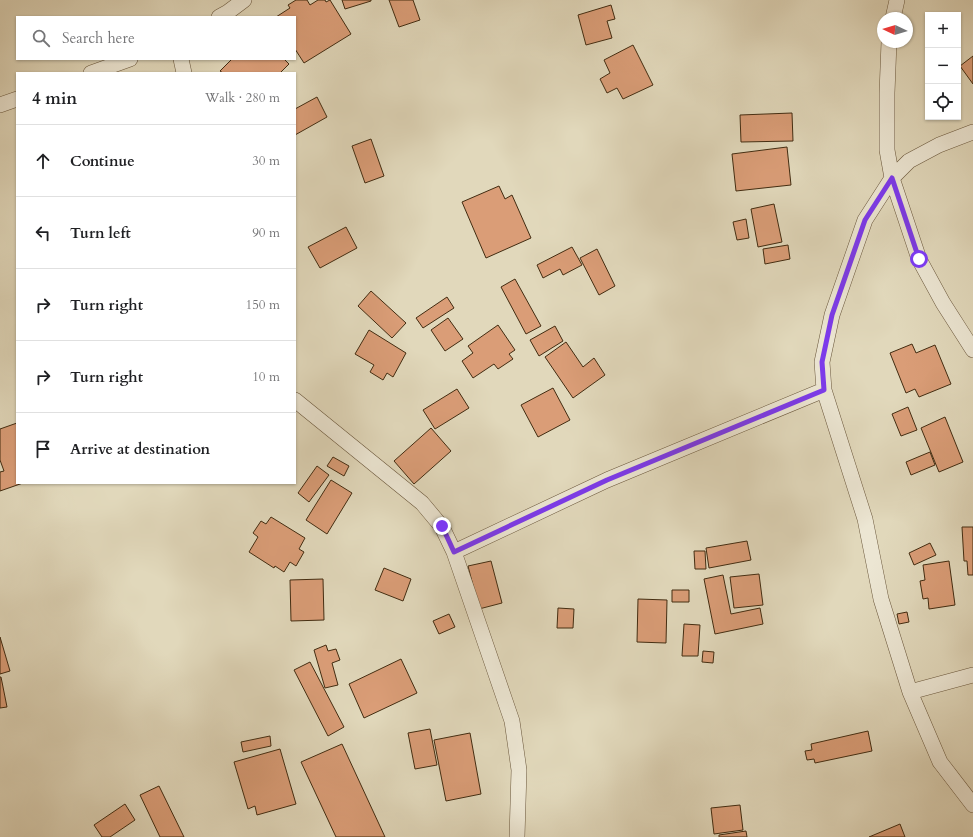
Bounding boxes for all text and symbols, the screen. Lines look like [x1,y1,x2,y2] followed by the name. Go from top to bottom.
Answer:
[877,12,913,48] north arrow
[925,12,961,120] map controls
[925,12,961,48] button: +
[16,16,296,60] search box
[30,27,52,49] icon: search
[62,28,135,48] text: Search here
[925,48,961,84] button: −
[925,84,961,120] button: locate
[32,87,77,110] text: 4 min
[205,89,280,107] text: Walk · 280 m
[32,150,54,172] icon: ahead
[70,151,135,171] text: Continue
[252,152,280,170] text: 30 m
[32,222,54,244] icon: left
[70,223,131,243] text: Turn left
[252,224,280,242] text: 90 m
[910,250,928,268] route start
[32,294,54,316] icon: right
[70,295,143,315] text: Turn right
[246,296,280,314] text: 150 m
[32,366,54,388] icon: right
[70,367,143,387] text: Turn right
[252,368,280,386] text: 10 m
[32,438,54,460] icon: arrive
[70,439,210,459] text: Arrive at destination
[433,517,451,535] route end

